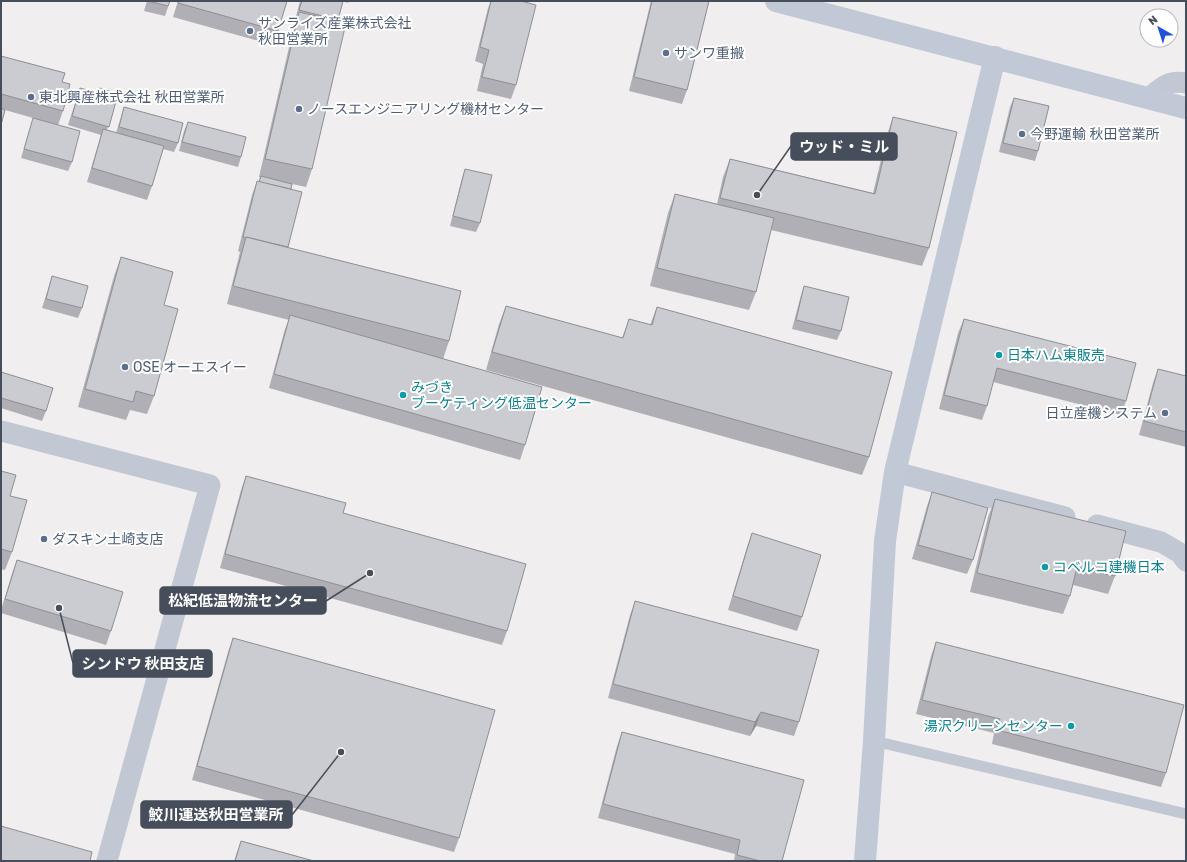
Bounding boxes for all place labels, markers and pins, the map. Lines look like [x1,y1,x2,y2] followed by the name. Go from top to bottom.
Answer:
[258,15,412,48] place label: サンライズ産業株式会社 秋田営業所
[245,26,255,36] marker: サンライズ産業株式会社 秋田営業所
[674,45,744,62] place label: サンワ重搬
[661,48,671,58] marker: サンワ重搬
[39,89,224,106] place label: 東北興産株式会社 秋田営業所
[26,92,36,102] marker: 東北興産株式会社 秋田営業所
[307,101,544,118] place label: ノースエンジニアリング機材センター
[294,104,304,114] marker: ノースエンジニアリング機材センター
[1030,126,1159,143] place label: 今野運輸 秋田営業所
[1017,129,1027,139] marker: 今野運輸 秋田営業所
[791,133,897,160] callout: ウッド・ミル
[1007,347,1105,364] place label: 日本ハム東販売
[994,350,1004,360] marker: 日本ハム東販売
[133,359,247,376] place label: OSE オーエスイー
[120,362,130,372] marker: OSE オーエスイー
[411,379,592,412] place label: みづき ブーケティング低温センター
[398,390,408,400] marker: みづき ブーケティング低温センター
[1045,405,1157,422] place label: 日立産機システム
[1160,408,1170,418] marker: 日立産機システム
[52,531,164,548] place label: ダスキン土崎支店
[39,534,49,544] marker: ダスキン土崎支店
[1053,559,1165,576] place label: コベルコ建機日本
[1040,562,1050,572] marker: コベルコ建機日本
[160,587,326,614] callout: 松紀低温物流センター
[73,650,212,677] callout: シンドウ 秋田支店
[924,718,1063,735] place label: 湯沢クリーンセンター
[1066,721,1076,731] marker: 湯沢クリーンセンター
[141,801,292,828] callout: 鮫川運送秋田営業所

